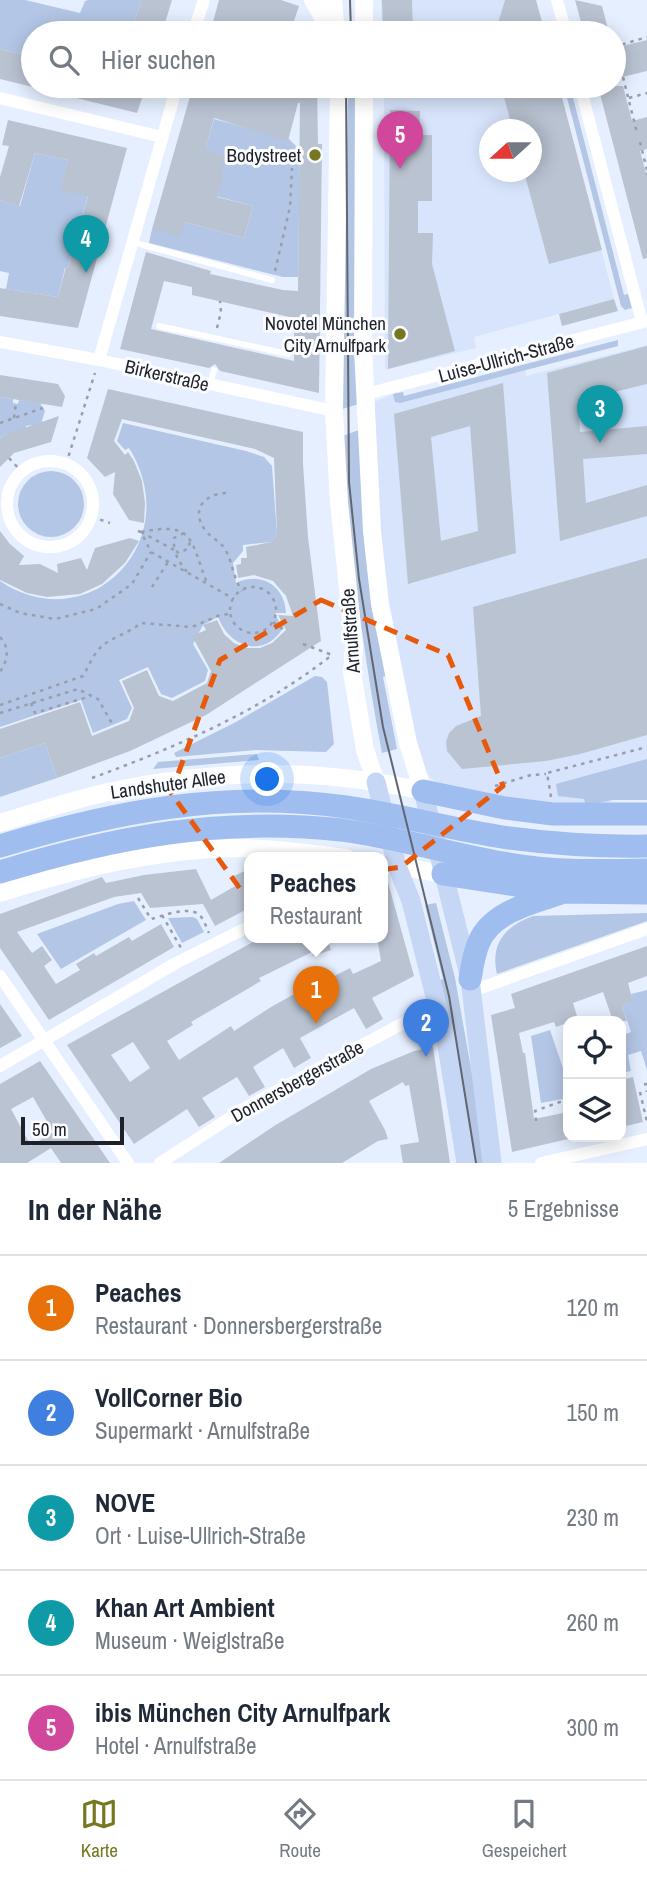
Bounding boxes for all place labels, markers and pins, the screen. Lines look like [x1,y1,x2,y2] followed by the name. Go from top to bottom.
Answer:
[377,111,423,169] pin: 5
[227,142,302,168] place label: Bodystreet
[307,147,323,163] marker: Bodystreet
[63,215,109,273] pin: 4
[265,310,386,358] place label: Novotel München City Arnulfpark
[392,326,408,342] marker: Novotel München City Arnulfpark
[577,385,623,443] pin: 3
[293,966,339,1024] pin: 1
[403,999,449,1057] pin: 2

